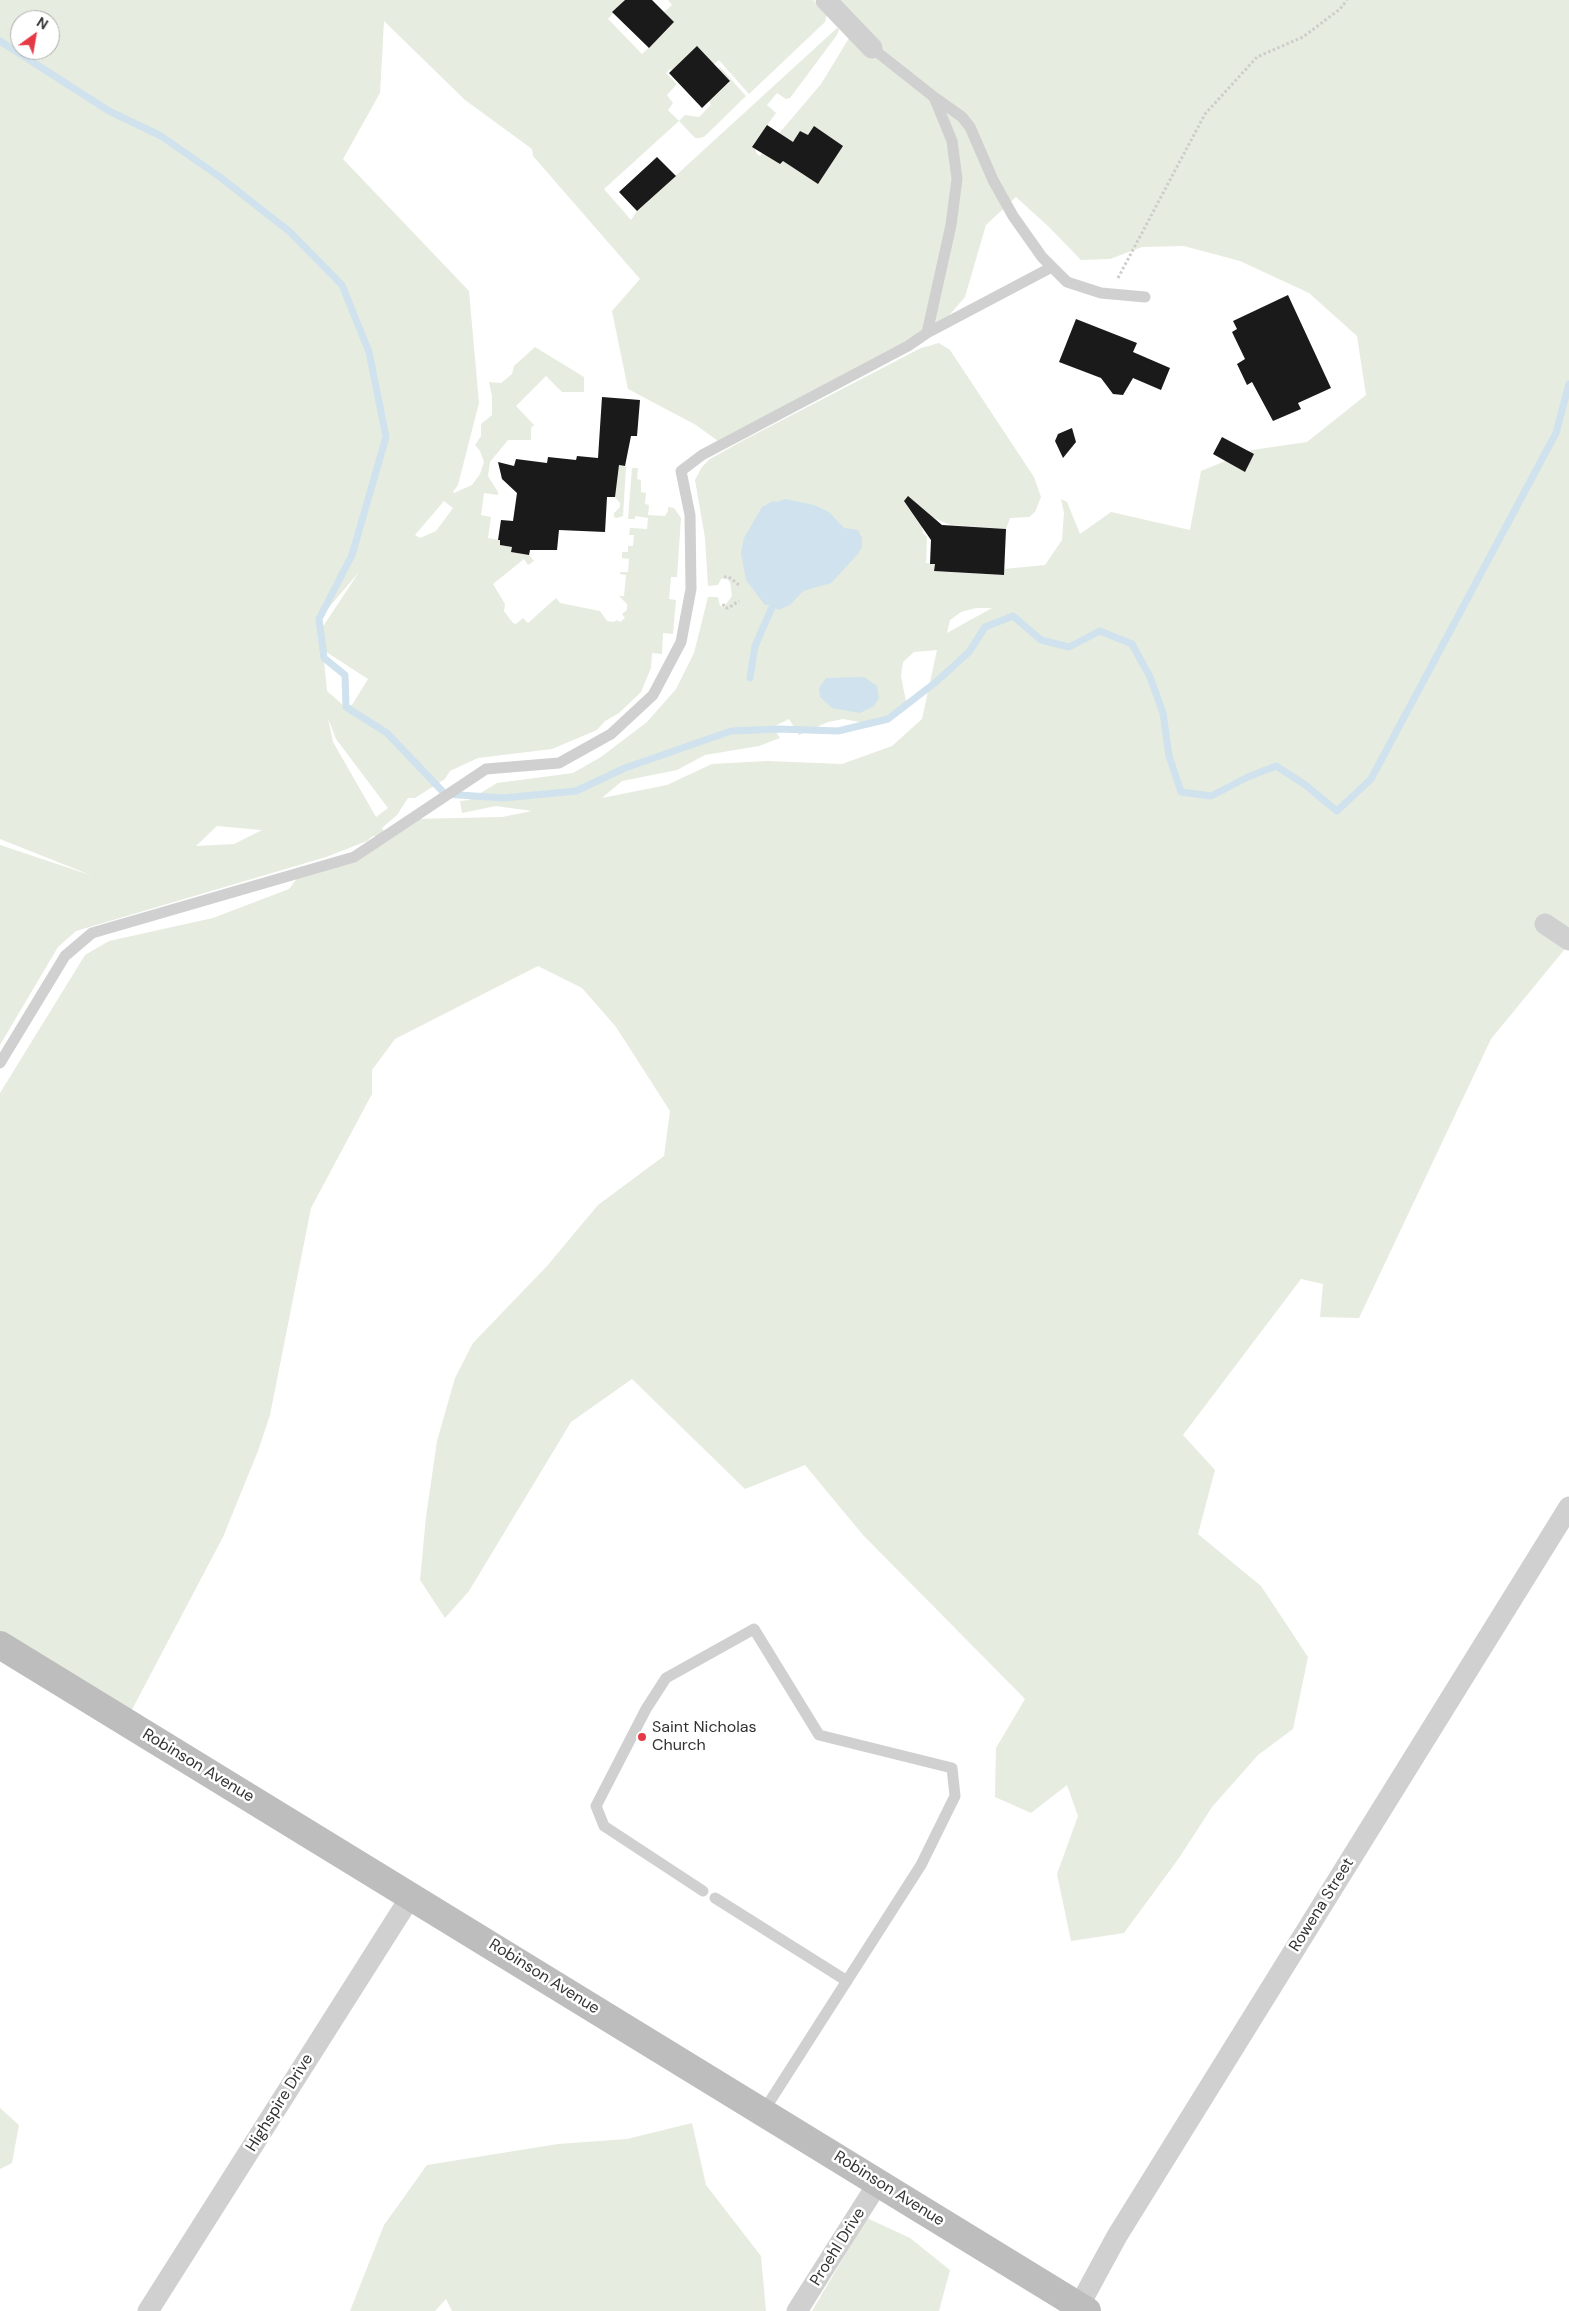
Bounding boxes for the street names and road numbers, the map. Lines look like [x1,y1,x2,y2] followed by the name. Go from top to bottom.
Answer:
[139,1725,257,1807] street label: Robinson Avenue
[1286,1855,1358,1955] street label: Rowena Street
[485,1935,603,2019] street label: Robinson Avenue
[242,2051,318,2155] street label: Highspire Drive
[830,2147,948,2231] street label: Robinson Avenue
[806,2204,870,2290] street label: Proehl Drive

